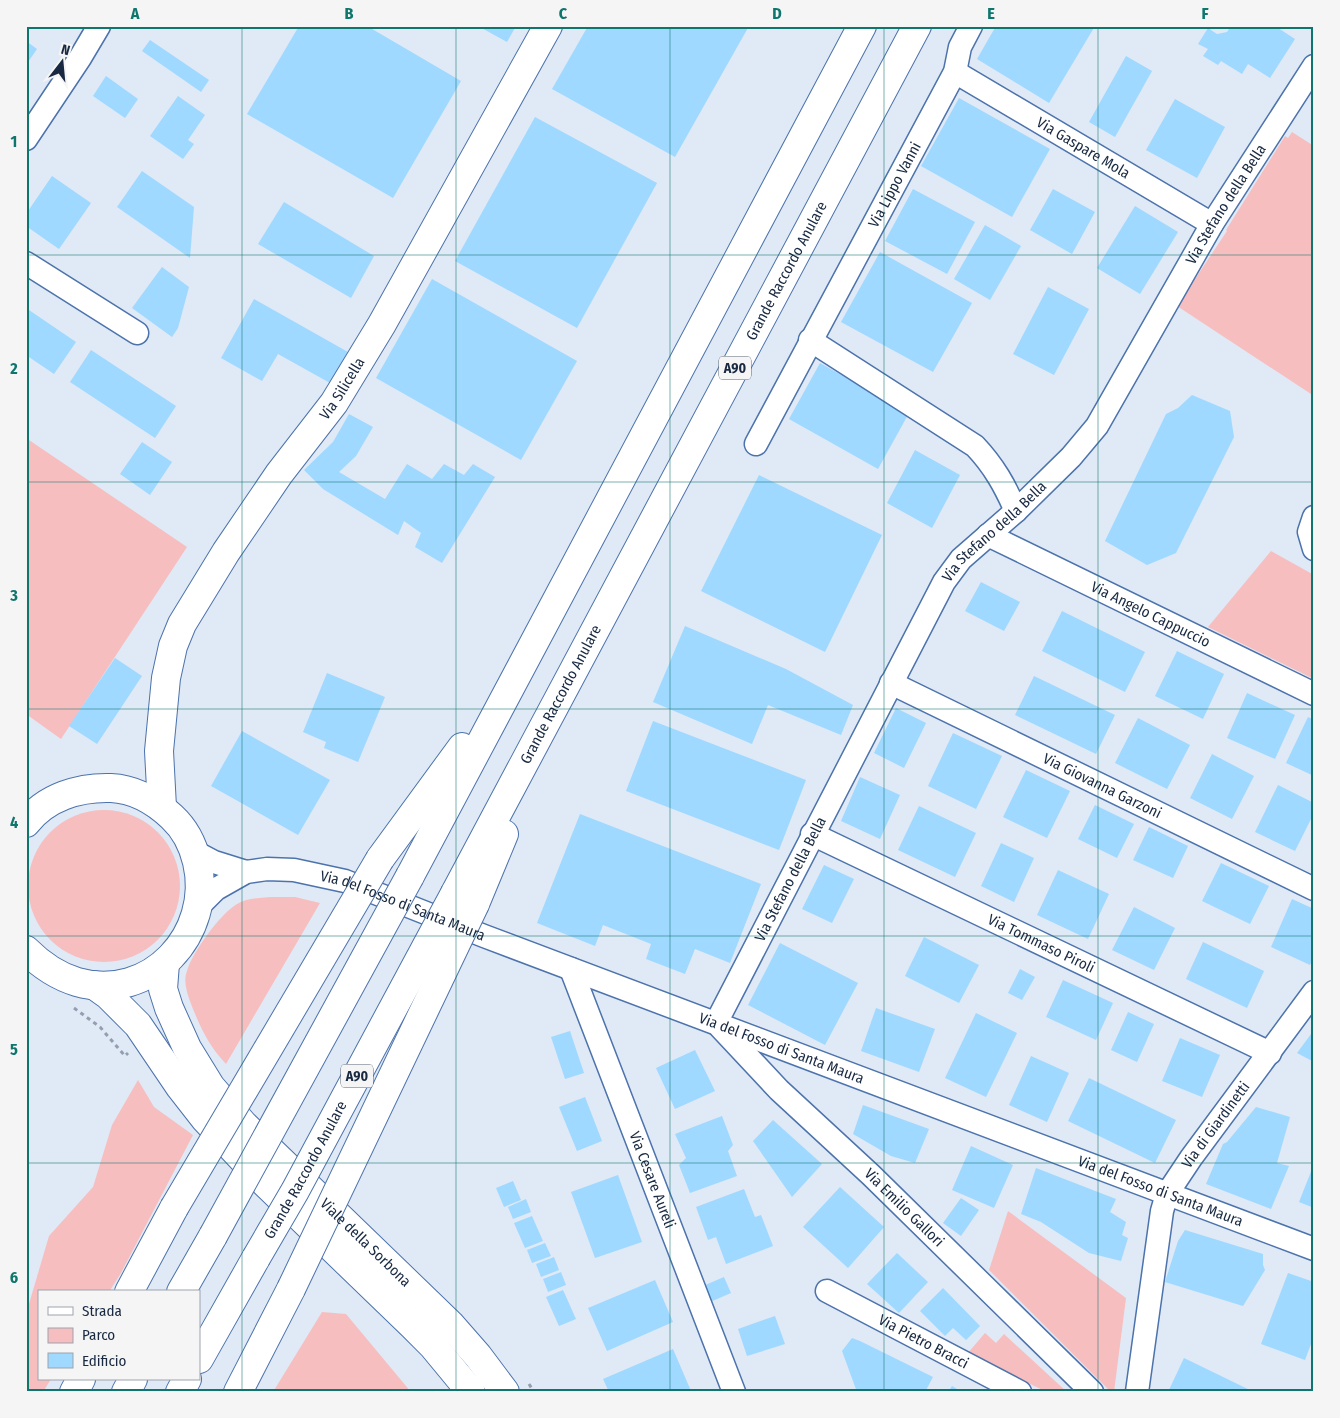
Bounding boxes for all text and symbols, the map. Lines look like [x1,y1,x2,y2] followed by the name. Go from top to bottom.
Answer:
[130,4,140,23] text: A
[345,4,354,23] text: B
[559,4,568,23] text: C
[772,4,782,23] text: D
[987,4,995,23] text: E
[1201,4,1209,23] text: F
[38,38,88,88] north arrow
[59,41,72,59] text: N
[1033,113,1133,182] street label: Via Gaspare Mola
[11,132,17,151] text: 1
[865,139,925,231] street label: Via Lippo Vanni
[1182,141,1270,268] street label: Via Stefano della Bella
[742,198,831,343] street label: Grande Raccordo Anulare
[316,354,368,423] street label: Via Silicella
[719,356,751,379] road number: A90
[9,359,18,378] text: 2
[938,477,1050,585] street label: Via Stefano della Bella
[1088,578,1213,651] street label: Via Angelo Cappuccio
[9,586,18,605] text: 3
[516,622,605,767] street label: Grande Raccordo Anulare
[1040,749,1164,822] street label: Via Giovanna Garzoni
[10,813,18,832] text: 4
[751,814,830,944] street label: Via Stefano della Bella
[319,867,488,945] street label: Via del Fosso di Santa Maura
[985,910,1098,977] street label: Via Tommaso Piroli
[696,1009,867,1088] street label: Via del Fosso di Santa Maura
[10,1040,18,1059] text: 5
[341,1064,373,1088] road number: A90
[1178,1078,1253,1171] street label: Via di Giardinetti
[260,1098,351,1242] street label: Grande Raccordo Anulare
[625,1129,679,1231] street label: Via Cesare Aureli
[1075,1152,1246,1230] street label: Via del Fosso di Santa Maura
[861,1165,948,1250] street label: Via Emilio Gallori
[316,1194,415,1290] street label: Viale della Sorbona
[10,1268,18,1287] text: 6
[38,1290,200,1380] legend
[82,1302,122,1320] text: Strada
[875,1311,972,1373] street label: Via Pietro Bracci
[82,1326,115,1344] text: Parco
[82,1352,127,1370] text: Edificio

